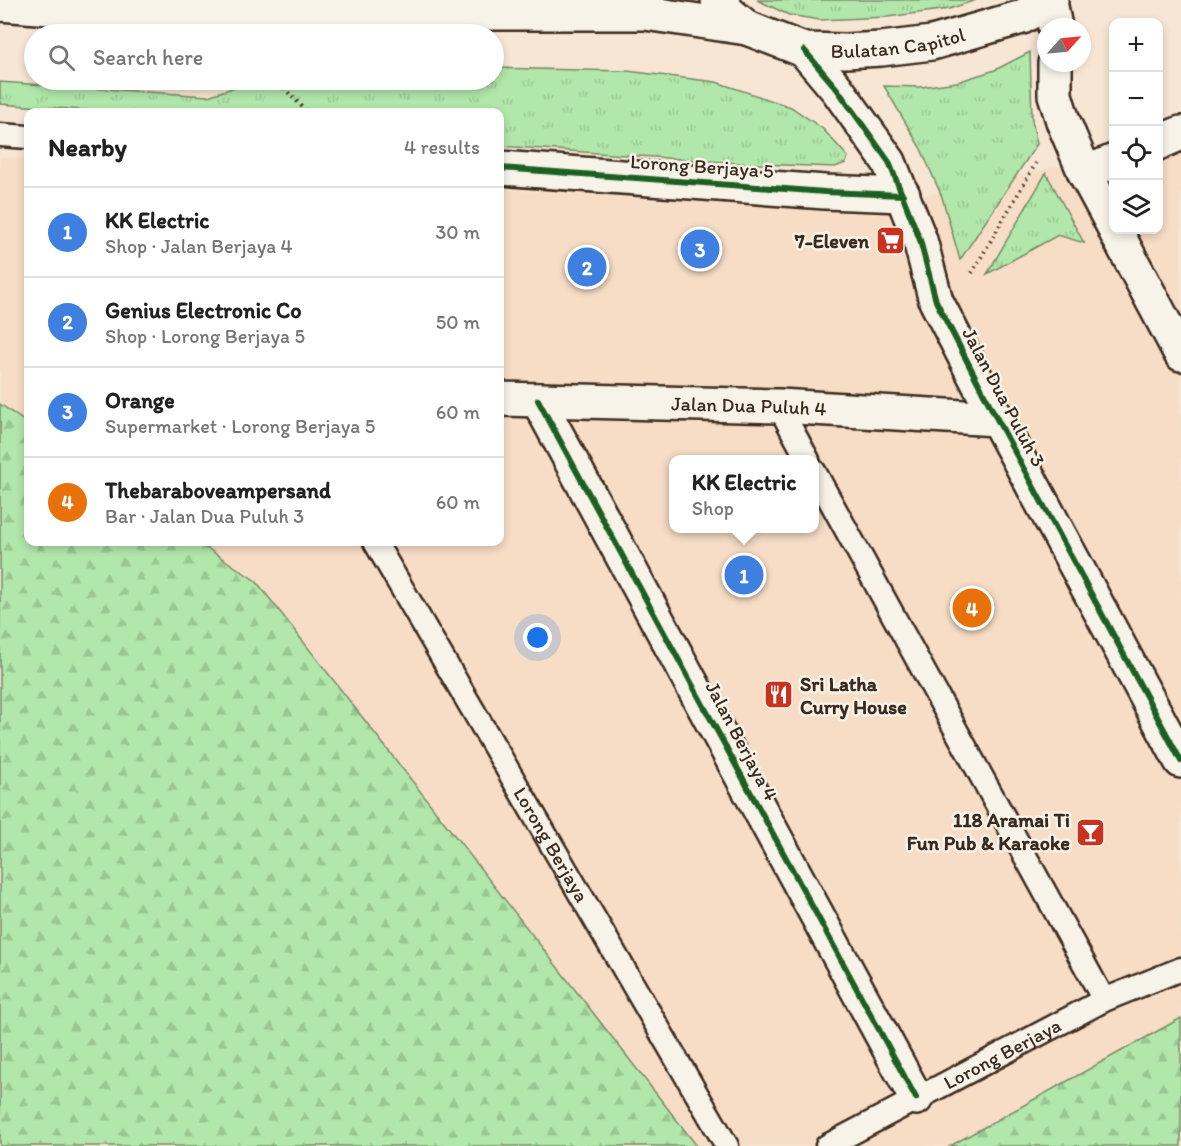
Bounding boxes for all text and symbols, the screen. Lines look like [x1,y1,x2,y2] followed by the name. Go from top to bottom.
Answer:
[1037,18,1091,72] north arrow
[1109,18,1163,234] map controls
[1109,18,1163,72] button: +
[830,22,968,63] street label: Bulatan Capitol
[24,24,504,90] search box
[45,41,78,74] icon: search
[93,44,203,71] text: Search here
[1109,72,1163,126] button: −
[1109,126,1163,180] button: locate
[48,131,127,163] text: Nearby
[404,135,480,159] text: 4 results
[629,149,775,183] street label: Lorong Berjaya 5
[1109,180,1163,234] button: layers
[105,207,209,234] text: KK Electric
[63,220,72,244] text: 1
[435,220,480,244] text: 30 m
[874,225,906,257] supermarket icon: 7-Eleven
[680,226,720,272] pin: 3
[794,229,870,253] place label: 7-Eleven
[105,234,293,258] text: Shop · Jalan Berjaya 4
[568,244,606,290] pin: 2
[105,297,301,324] text: Genius Electronic Co
[62,310,73,334] text: 2
[436,310,480,334] text: 50 m
[957,323,1051,471] street label: Jalan Dua Puluh 3
[105,324,305,348] text: Shop · Lorong Berjaya 5
[105,387,175,414] text: Orange
[671,391,827,421] street label: Jalan Dua Puluh 4
[62,400,73,424] text: 3
[436,400,480,424] text: 60 m
[105,414,375,438] text: Supermarket · Lorong Berjaya 5
[669,455,819,533] popup
[692,469,796,496] text: KK Electric
[105,477,331,504] text: Thebaraboveampersand
[61,490,74,514] text: 4
[436,490,480,514] text: 60 m
[692,496,734,520] text: Shop
[105,504,304,528] text: Bar · Jalan Dua Puluh 3
[724,552,764,598] pin: 1
[952,586,992,630] pin: 4
[523,623,552,652] your location
[800,672,907,720] place label: Sri Latha Curry House
[700,677,784,805] street label: Jalan Berjaya 4
[763,679,795,711] restaurant icon: Sri Latha Curry House
[508,783,594,906] street label: Lorong Berjaya
[907,808,1070,855] place label: 118 Aramai Ti Fun Pub & Karaoke
[1075,816,1107,848] bar icon: 118 Aramai Ti Fun Pub & Karaoke
[939,1013,1065,1094] street label: Lorong Berjaya

